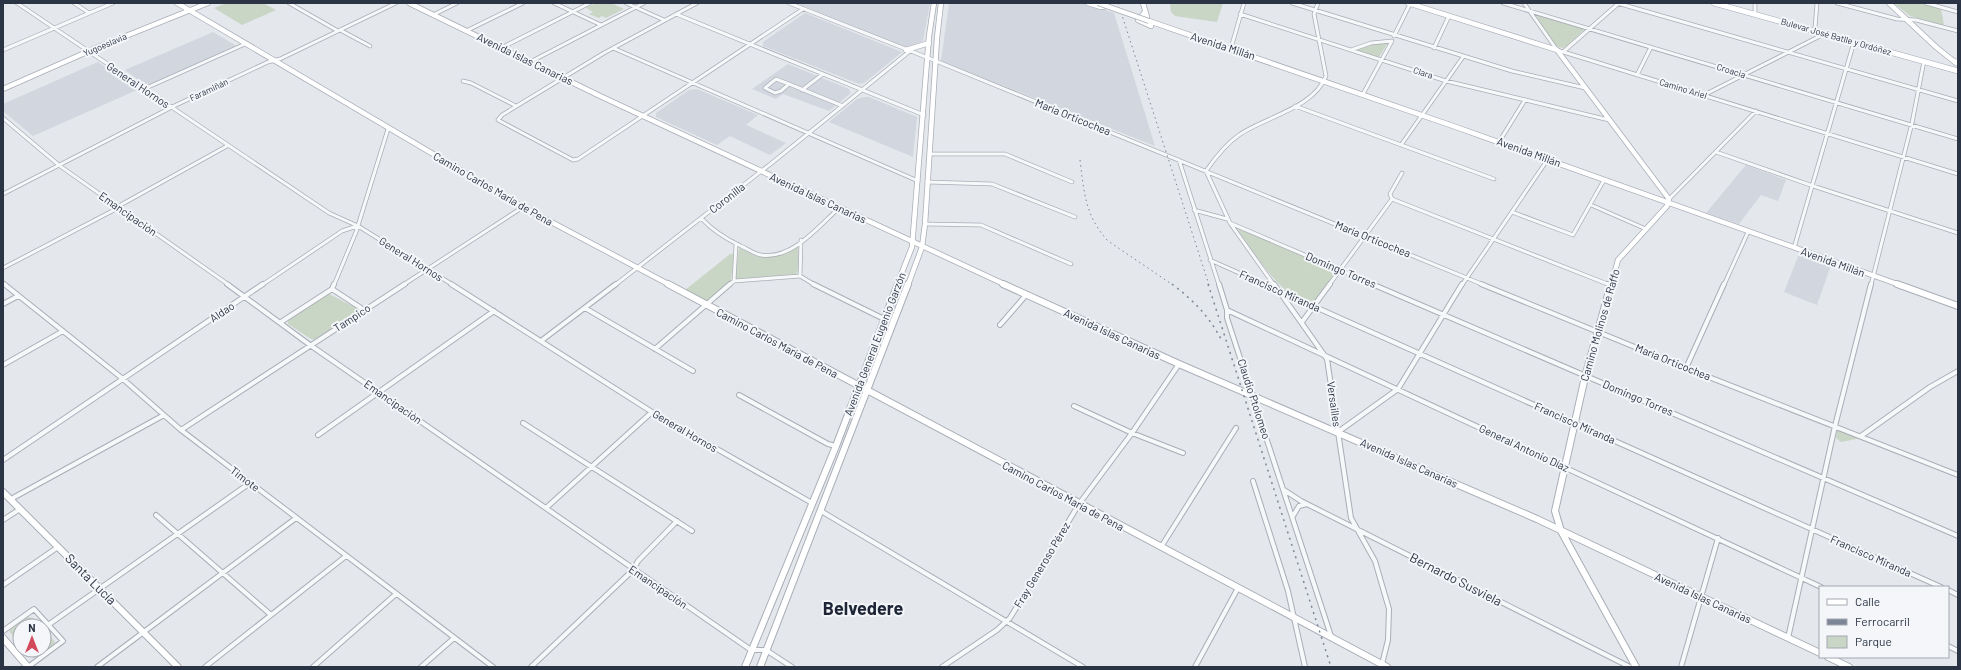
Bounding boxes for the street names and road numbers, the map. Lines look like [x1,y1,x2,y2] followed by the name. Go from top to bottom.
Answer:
[1780,15,1893,58] street label: Bulevar José Batlle y Ordóñez
[1189,29,1257,62] street label: Avenida Millán
[81,30,128,59] street label: Yugoeslavia
[475,30,575,87] street label: Avenida Islas Canarias
[104,59,172,110] street label: General Hornos
[1715,61,1747,80] street label: Croacia
[1412,64,1434,81] street label: Clara
[188,76,230,103] street label: Faramiñán
[1658,76,1708,101] street label: Camino Ariel
[1034,95,1113,138] street label: María Orticochea
[1495,134,1563,169] street label: Avenida Millán
[431,149,555,228] street label: Camino Carlos María de Pena
[768,169,869,226] street label: Avenida Islas Canarias
[706,180,747,216] street label: Coronilla
[97,189,160,238] street label: Emancipación
[1334,217,1413,260] street label: María Orticochea
[377,234,446,283] street label: General Hornos
[1799,244,1867,279] street label: Avenida Millán
[1304,249,1378,290] street label: Domingo Torres
[1238,267,1323,314] street label: Francisco Miranda
[1577,267,1622,383] street label: Camino Molinos de Raffo
[841,270,908,417] street label: Avenida General Eugenio Garzón
[207,299,236,324] street label: Aldao
[331,301,373,334] street label: Tampico
[714,305,840,380] street label: Camino Carlos María de Pena
[1062,305,1163,362] street label: Avenida Islas Canarias
[1634,340,1713,383] street label: María Orticochea
[1235,357,1274,441] street label: Claudio Ptolomeo
[362,377,425,426] street label: Emancipación
[1601,377,1675,418] street label: Domingo Torres
[1325,380,1344,427] street label: Versailles
[1533,399,1618,446] street label: Francisco Miranda
[650,407,720,454] street label: General Hornos
[1477,421,1571,474] street label: General Antonio Díaz
[1359,435,1460,490] street label: Avenida Islas Canarias
[1000,458,1126,533] street label: Camino Carlos María de Pena
[228,463,263,494] street label: Timote
[1011,520,1072,610] street label: Fray Generoso Pérez
[1829,532,1914,579] street label: Francisco Miranda
[1407,549,1505,609] street label: Bernardo Susviela
[62,550,120,608] street label: Santa Lucía
[627,562,690,611] street label: Emancipación
[1653,569,1754,626] street label: Avenida Islas Canarias

